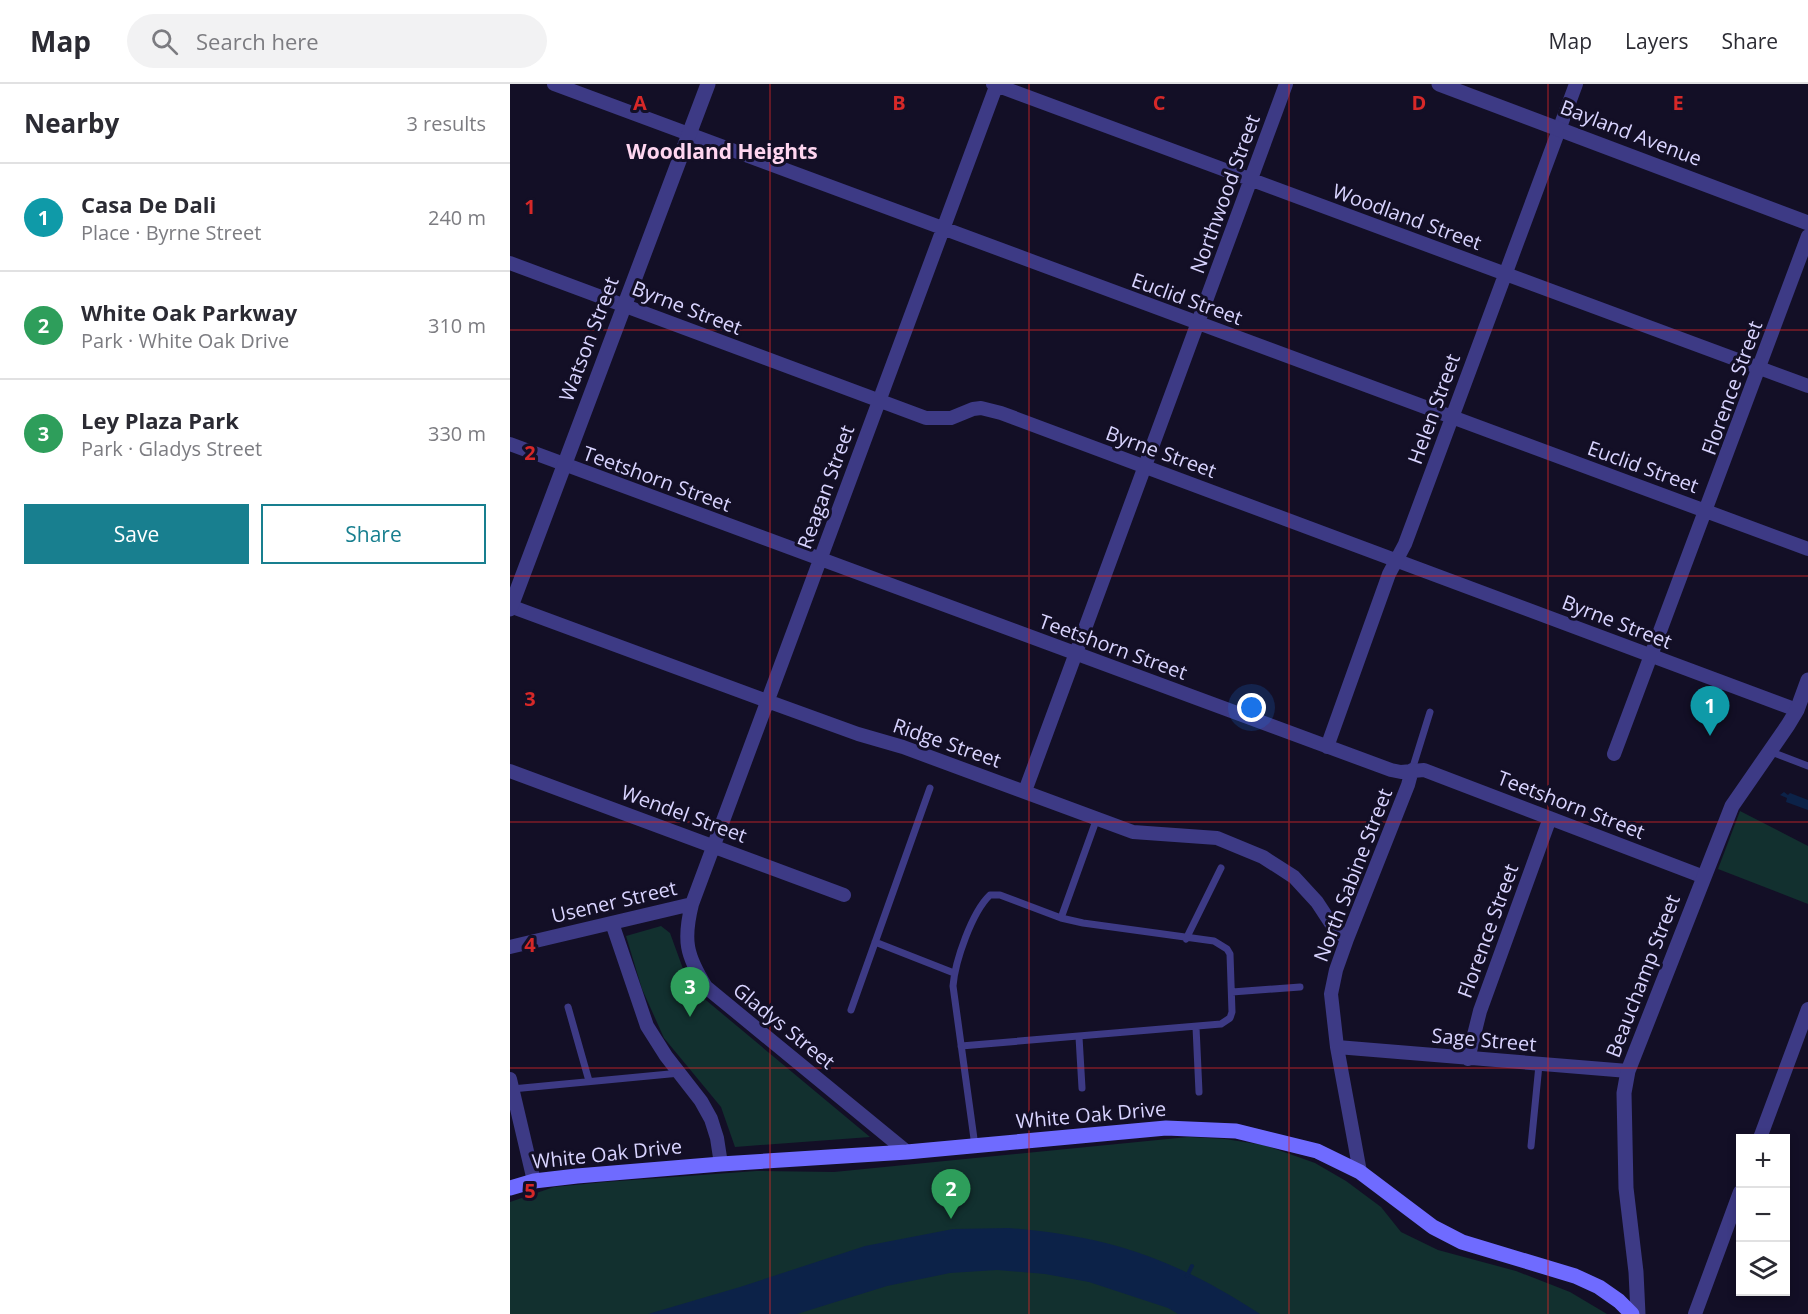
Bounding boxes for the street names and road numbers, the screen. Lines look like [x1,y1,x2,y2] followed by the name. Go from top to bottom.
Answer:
[1557,93,1706,172] street label: Bayland Avenue
[1183,111,1266,277] street label: Northwood Street
[1329,177,1485,256] street label: Woodland Street
[1128,266,1246,331] street label: Euclid Street
[552,273,625,405] street label: Watson Street
[628,274,746,341] street label: Byrne Street
[1695,317,1768,459] street label: Florence Street
[1401,350,1466,468] street label: Helen Street
[1102,419,1220,484] street label: Byrne Street
[791,421,860,553] street label: Reagan Street
[1584,434,1702,499] street label: Euclid Street
[579,439,735,518] street label: Teetshorn Street
[1558,588,1676,655] street label: Byrne Street
[1035,607,1191,686] street label: Teetshorn Street
[889,711,1005,774] street label: Ridge Street
[1494,764,1649,845] street label: Teetshorn Street
[618,778,751,849] street label: Wendel Street
[1307,784,1398,965] street label: North Sabine Street
[1451,860,1524,1002] street label: Florence Street
[548,874,679,929] street label: Usener Street
[1599,891,1686,1061] street label: Beauchamp Street
[728,976,841,1075] street label: Gladys Street
[1430,1021,1538,1058] street label: Sage Street
[1015,1094,1167,1135] street label: White Oak Drive
[531,1132,683,1175] street label: White Oak Drive

